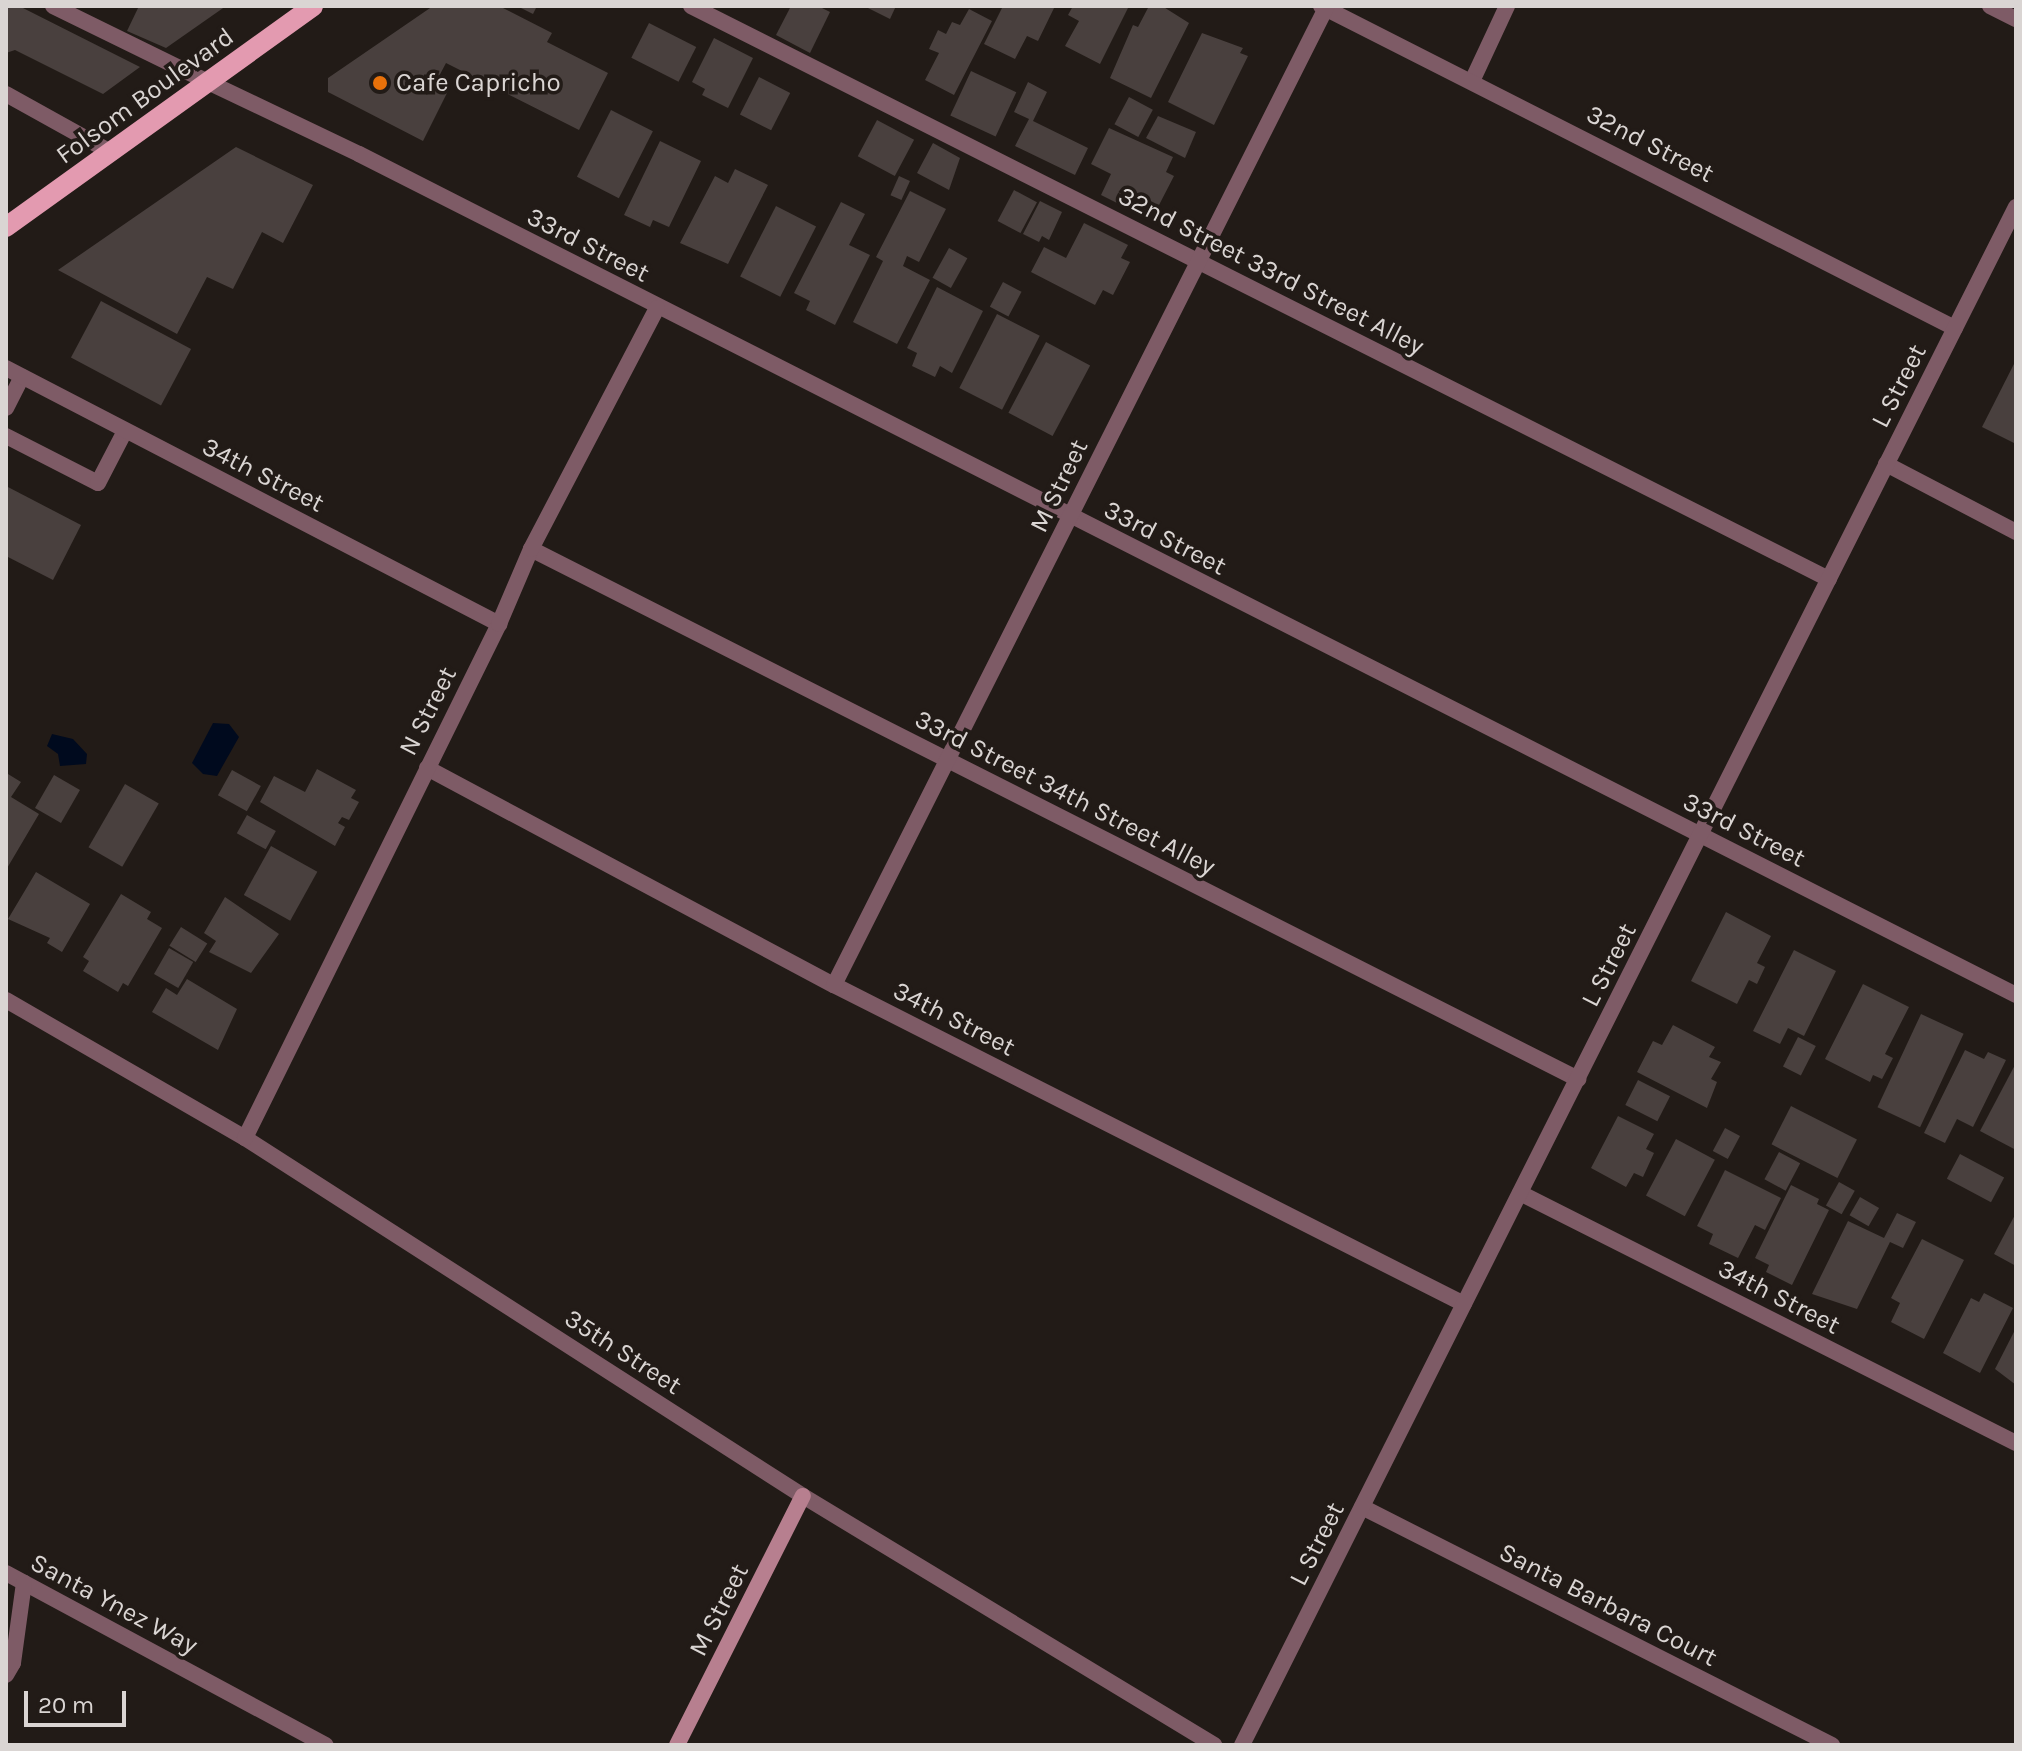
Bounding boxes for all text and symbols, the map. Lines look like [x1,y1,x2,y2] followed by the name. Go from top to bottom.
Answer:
[50,21,240,171] street label: Folsom Boulevard
[396,67,561,99] place label: Cafe Capricho
[371,74,389,92] marker: Cafe Capricho
[1581,99,1719,189] street label: 32nd Street
[1113,180,1429,362] street label: 32nd Street 33rd Street Alley
[522,201,654,289] street label: 33rd Street
[1865,339,1933,433] street label: L Street
[197,431,329,519] street label: 34th Street
[1023,434,1095,538] street label: M Street
[1099,494,1231,582] street label: 33rd Street
[392,661,464,761] street label: N Street
[909,703,1221,883] street label: 33rd Street 34th Street Alley
[1678,786,1810,874] street label: 33rd Street
[1575,918,1643,1012] street label: L Street
[888,975,1020,1063] street label: 34th Street
[1713,1253,1845,1341] street label: 34th Street
[559,1303,687,1401] street label: 35th Street
[1283,1497,1351,1591] street label: L Street
[1494,1537,1722,1673] street label: Santa Barbara Court
[25,1547,203,1661] street label: Santa Ynez Way
[682,1559,756,1661] street label: M Street
[28,1675,130,1725] scale bar
[38,1691,94,1719] text: 20 m

